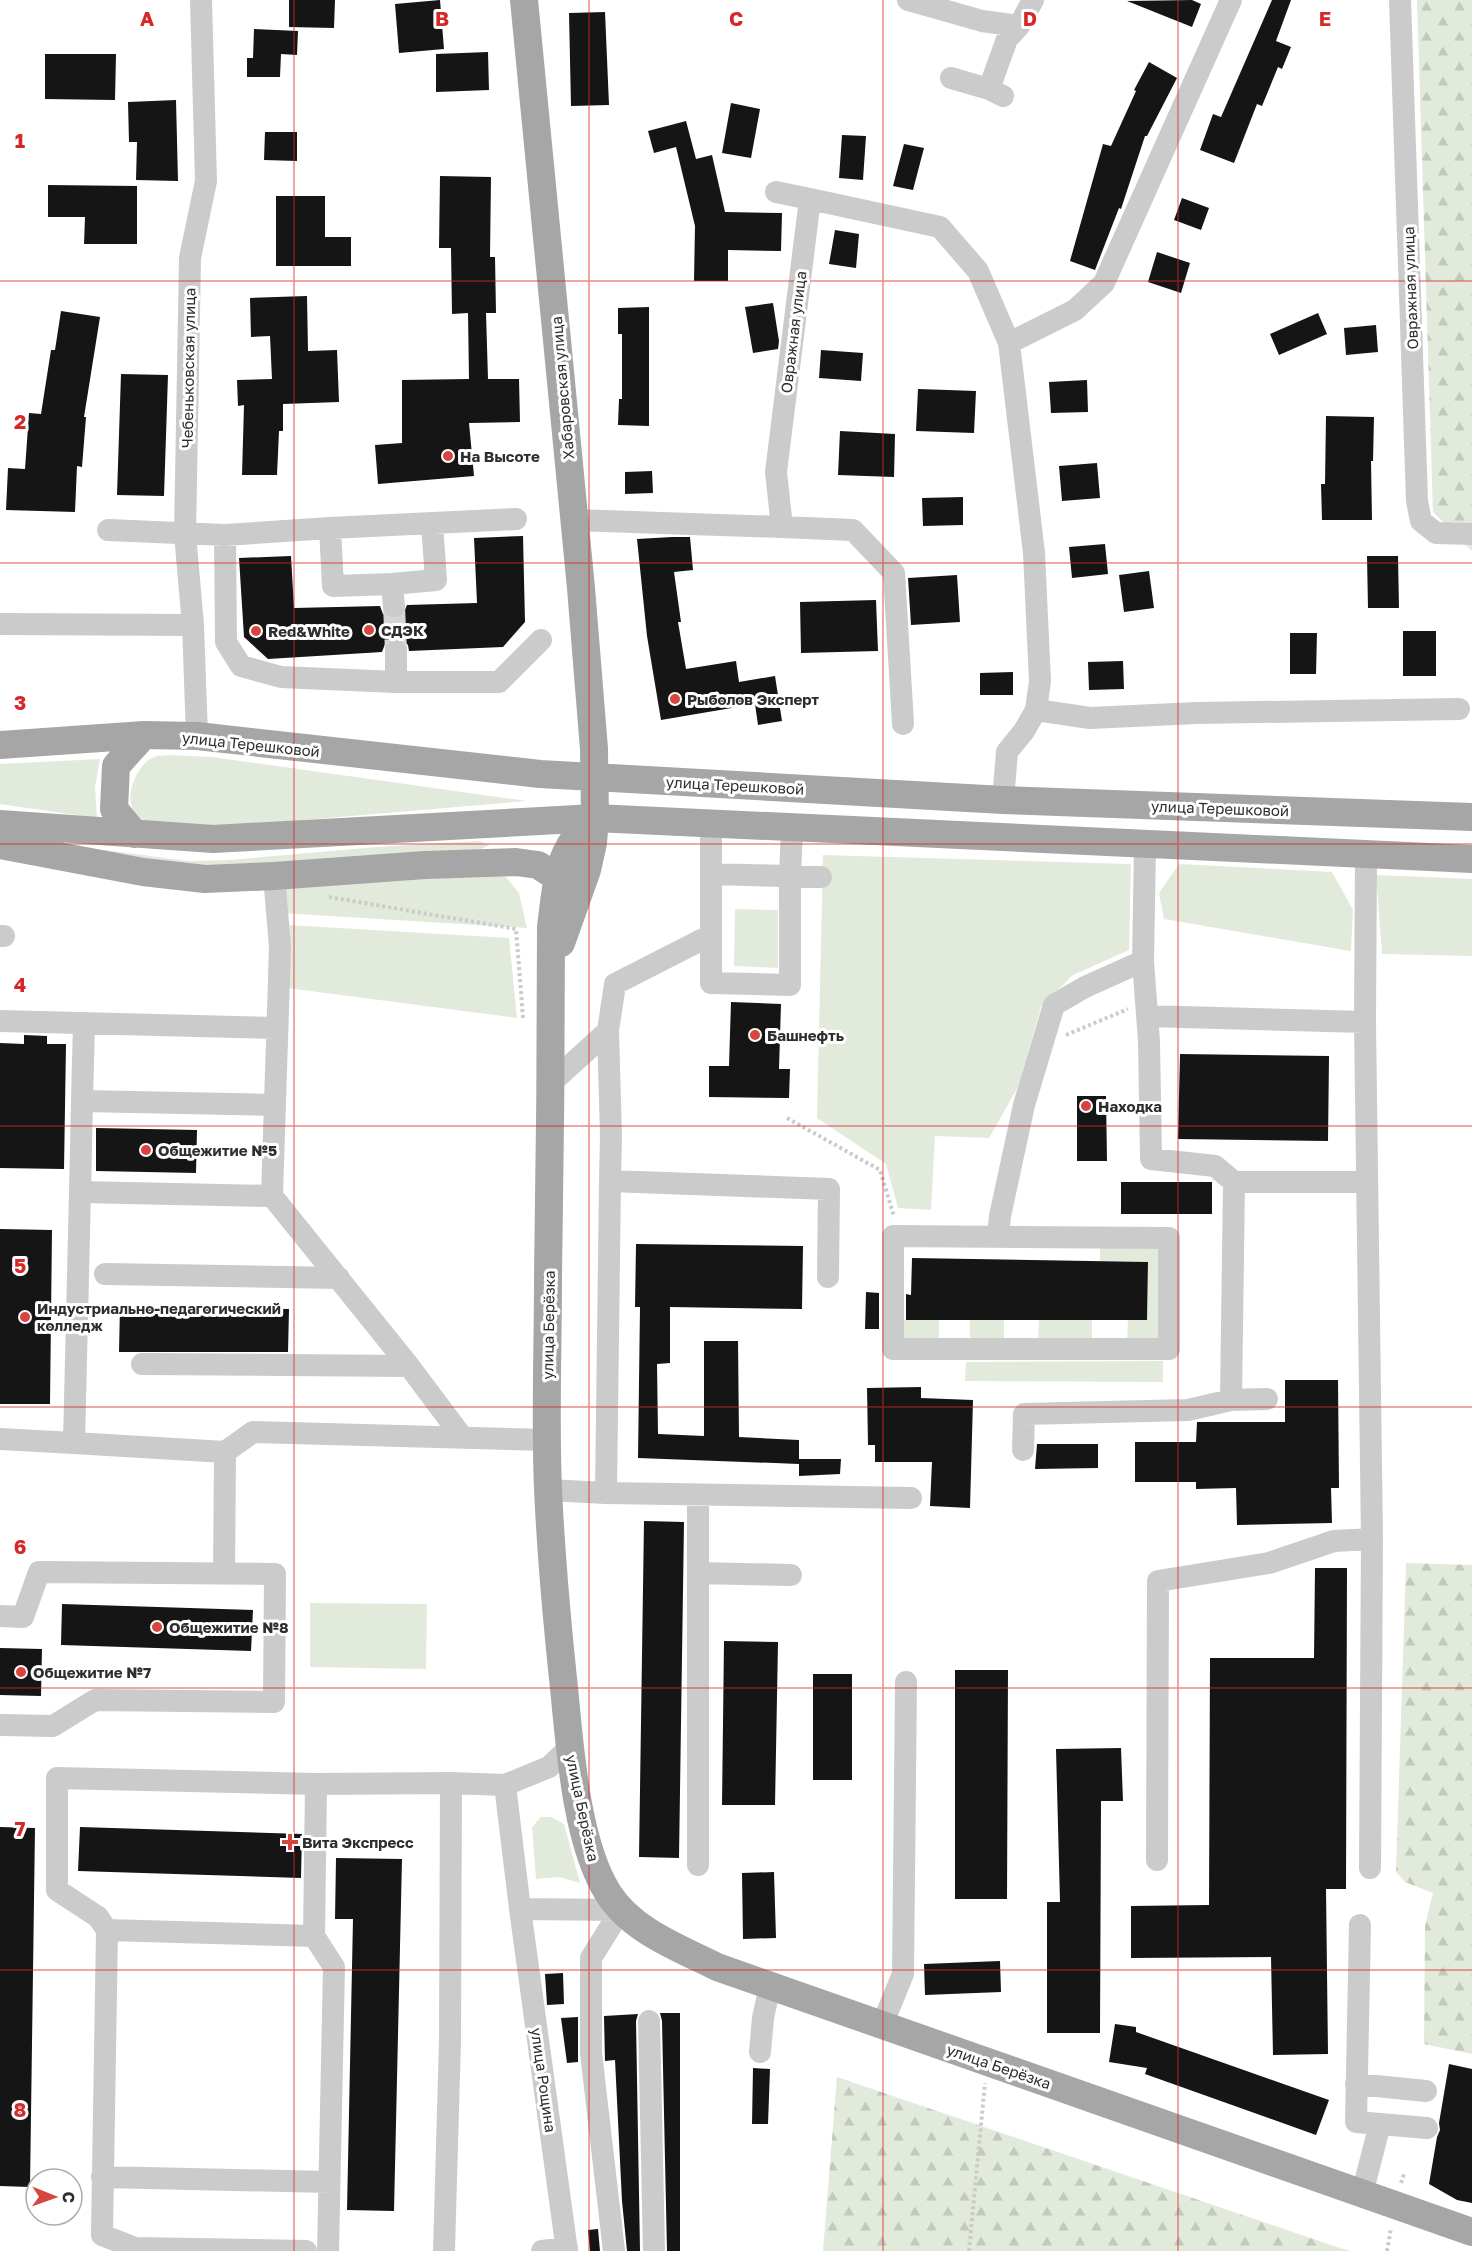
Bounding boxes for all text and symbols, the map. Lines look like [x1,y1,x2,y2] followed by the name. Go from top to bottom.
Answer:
[140,6,154,30] text: A
[435,6,449,30] text: B
[729,6,743,30] text: C
[1023,6,1037,30] text: D
[1319,6,1331,30] text: E
[15,128,25,152] text: 1
[1399,226,1421,350] street label: Овражная улица
[777,270,809,394] street label: Овражная улица
[178,288,198,448] street label: Чебеньковская улица
[547,316,577,460] street label: Хабаровская улица
[14,409,26,433] text: 2
[460,447,540,465] place label: На Высоте
[441,449,455,463] marker: На Высоте
[381,621,424,639] place label: СДЭК
[268,622,350,640] place label: Red&White
[362,623,376,637] marker: СДЭК
[249,624,263,638] marker: Red&White
[14,690,26,714] text: 3
[687,690,819,708] place label: Рыболов Эксперт
[668,692,682,706] marker: Рыболов Эксперт
[181,728,321,760] street label: улица Терешковой
[665,772,805,798] street label: улица Терешковой
[1151,797,1289,819] street label: улица Терешковой
[14,972,26,996] text: 4
[767,1026,844,1044] place label: Башнефть
[748,1028,762,1042] marker: Башнефть
[1098,1097,1162,1115] place label: Находка
[1079,1099,1093,1113] marker: Находка
[158,1141,277,1159] place label: Общежитие №5
[139,1143,153,1157] marker: Общежитие №5
[14,1253,26,1277] text: 5
[538,1270,558,1380] street label: улица Берёзка
[37,1299,281,1334] place label: Индустриально-педагогический колледж
[18,1310,32,1324] marker: Индустриально-педагогический колледж
[14,1534,26,1558] text: 6
[169,1618,289,1636] place label: Общежитие №8
[150,1620,164,1634] marker: Общежитие №8
[33,1663,151,1681] place label: Общежитие №7
[14,1665,28,1679] marker: Общежитие №7
[563,1753,603,1863] street label: улица Берёзка
[15,1816,26,1840] text: 7
[302,1833,414,1851] place label: Вита Экспресс
[283,1835,297,1849] marker: Вита Экспресс
[528,2026,560,2134] street label: улица Рощина
[944,2040,1054,2092] street label: улица Берёзка
[14,2097,26,2121] text: 8
[24,2167,84,2227] north arrow
[59,2191,79,2203] text: С

